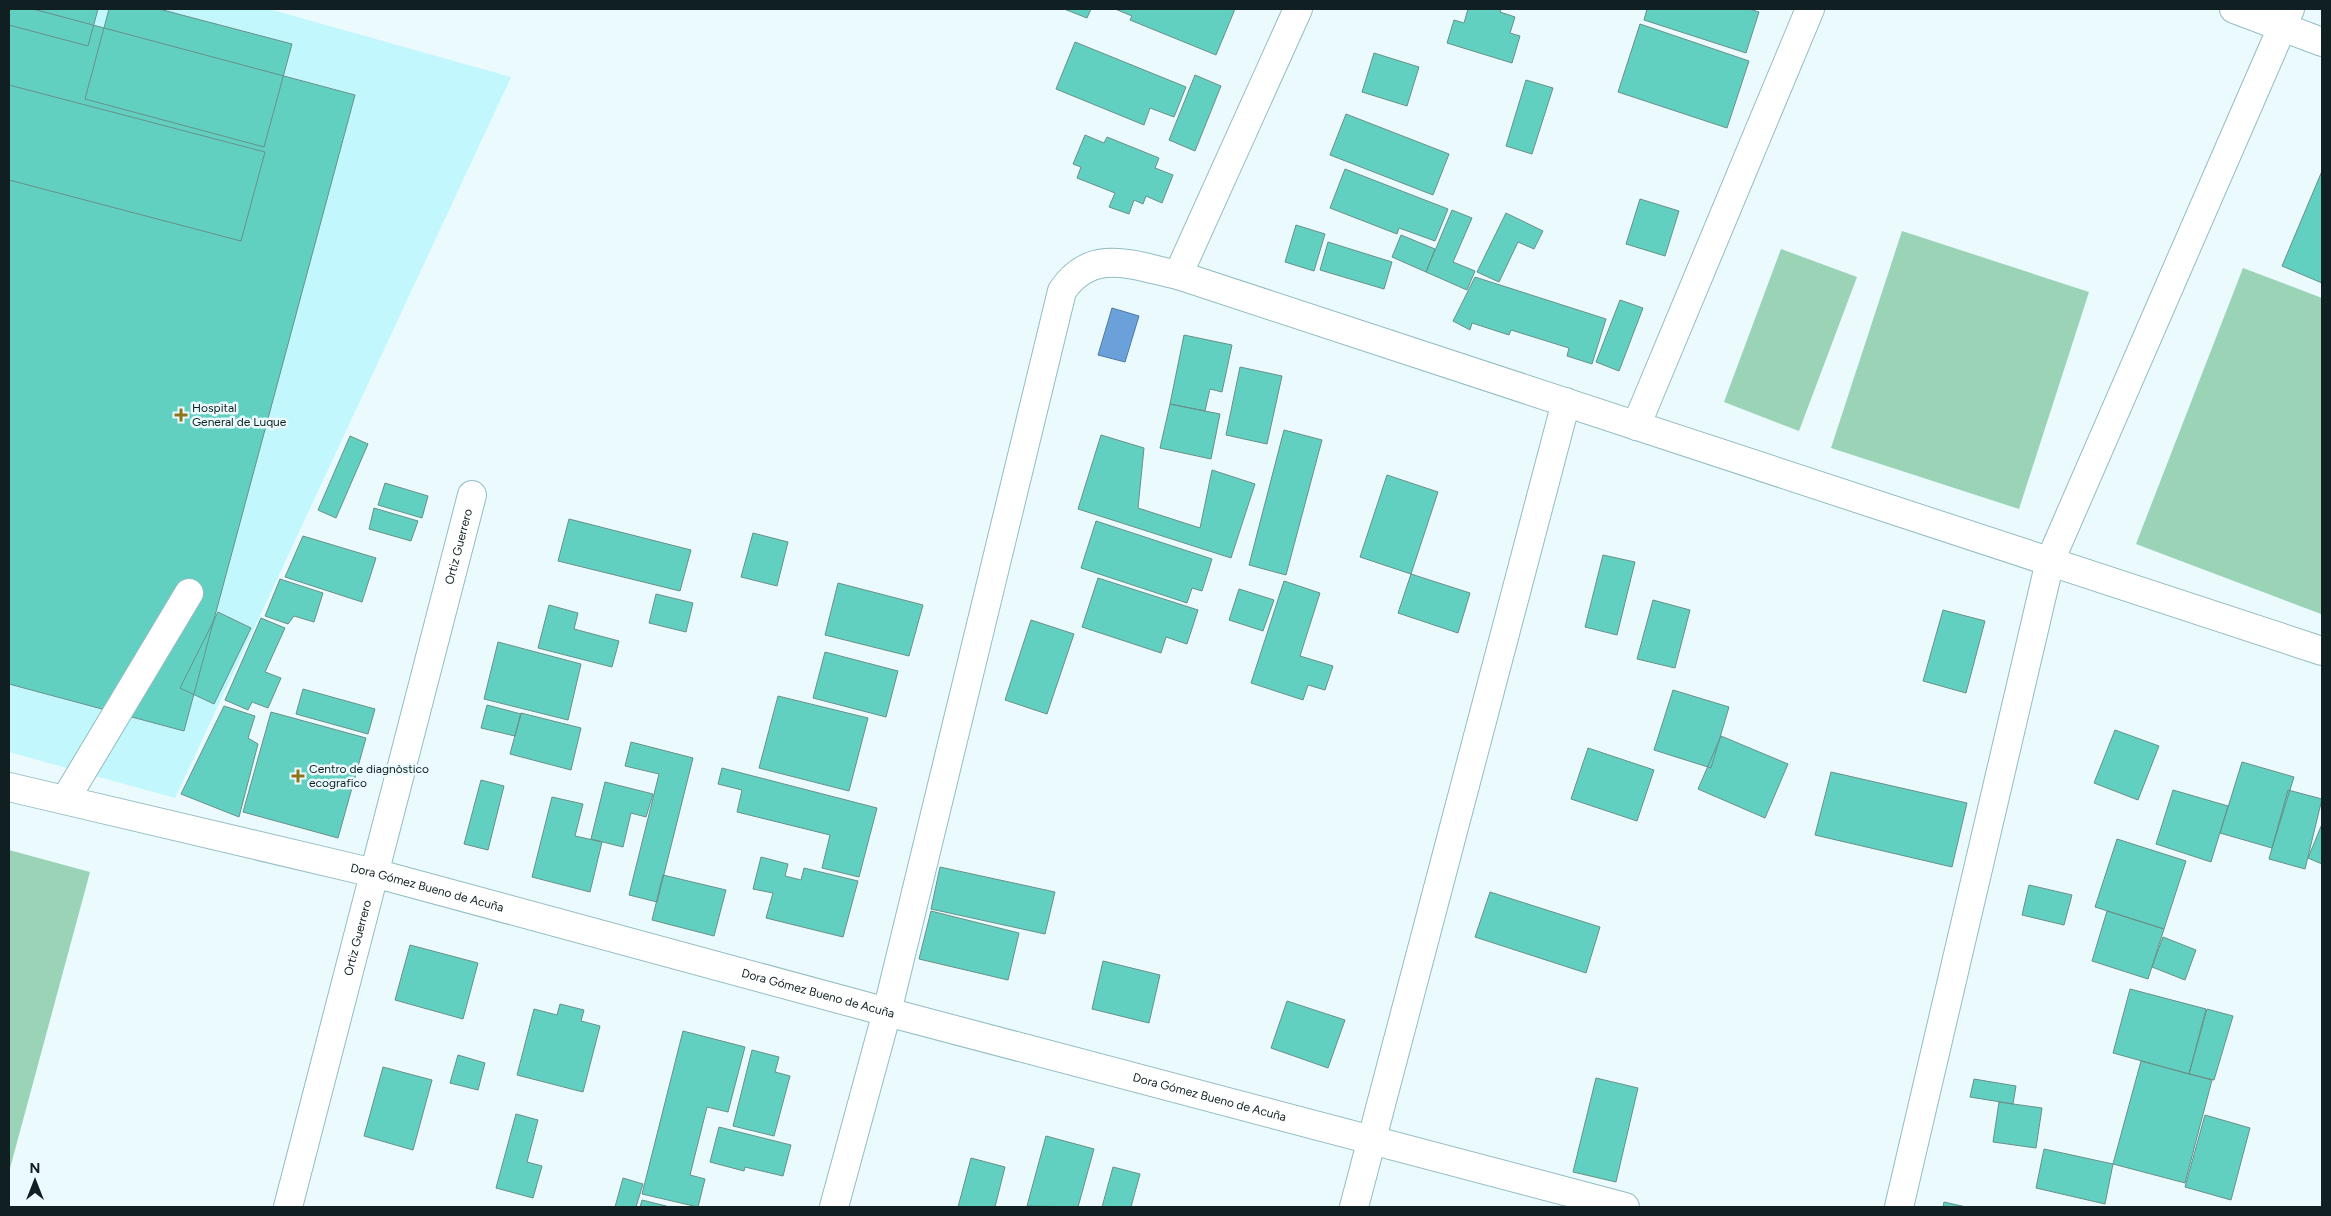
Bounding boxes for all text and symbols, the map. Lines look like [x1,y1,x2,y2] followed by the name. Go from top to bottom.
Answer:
[192,401,287,429] place label: Hospital General de Luque
[174,408,188,422] marker: Hospital General de Luque
[442,507,475,586] street label: Ortiz Guerrero
[309,762,429,790] place label: Centro de diagnòstico ecografico
[291,769,305,783] marker: Centro de diagnòstico ecografico
[349,861,505,915] street label: Dora Gómez Bueno de Acuña
[341,898,374,977] street label: Ortiz Guerrero
[740,966,896,1021] street label: Dora Gómez Bueno de Acuña
[1131,1070,1288,1124] street label: Dora Gómez Bueno de Acuña
[10,1156,60,1206] north arrow
[30,1160,40,1177] text: N

